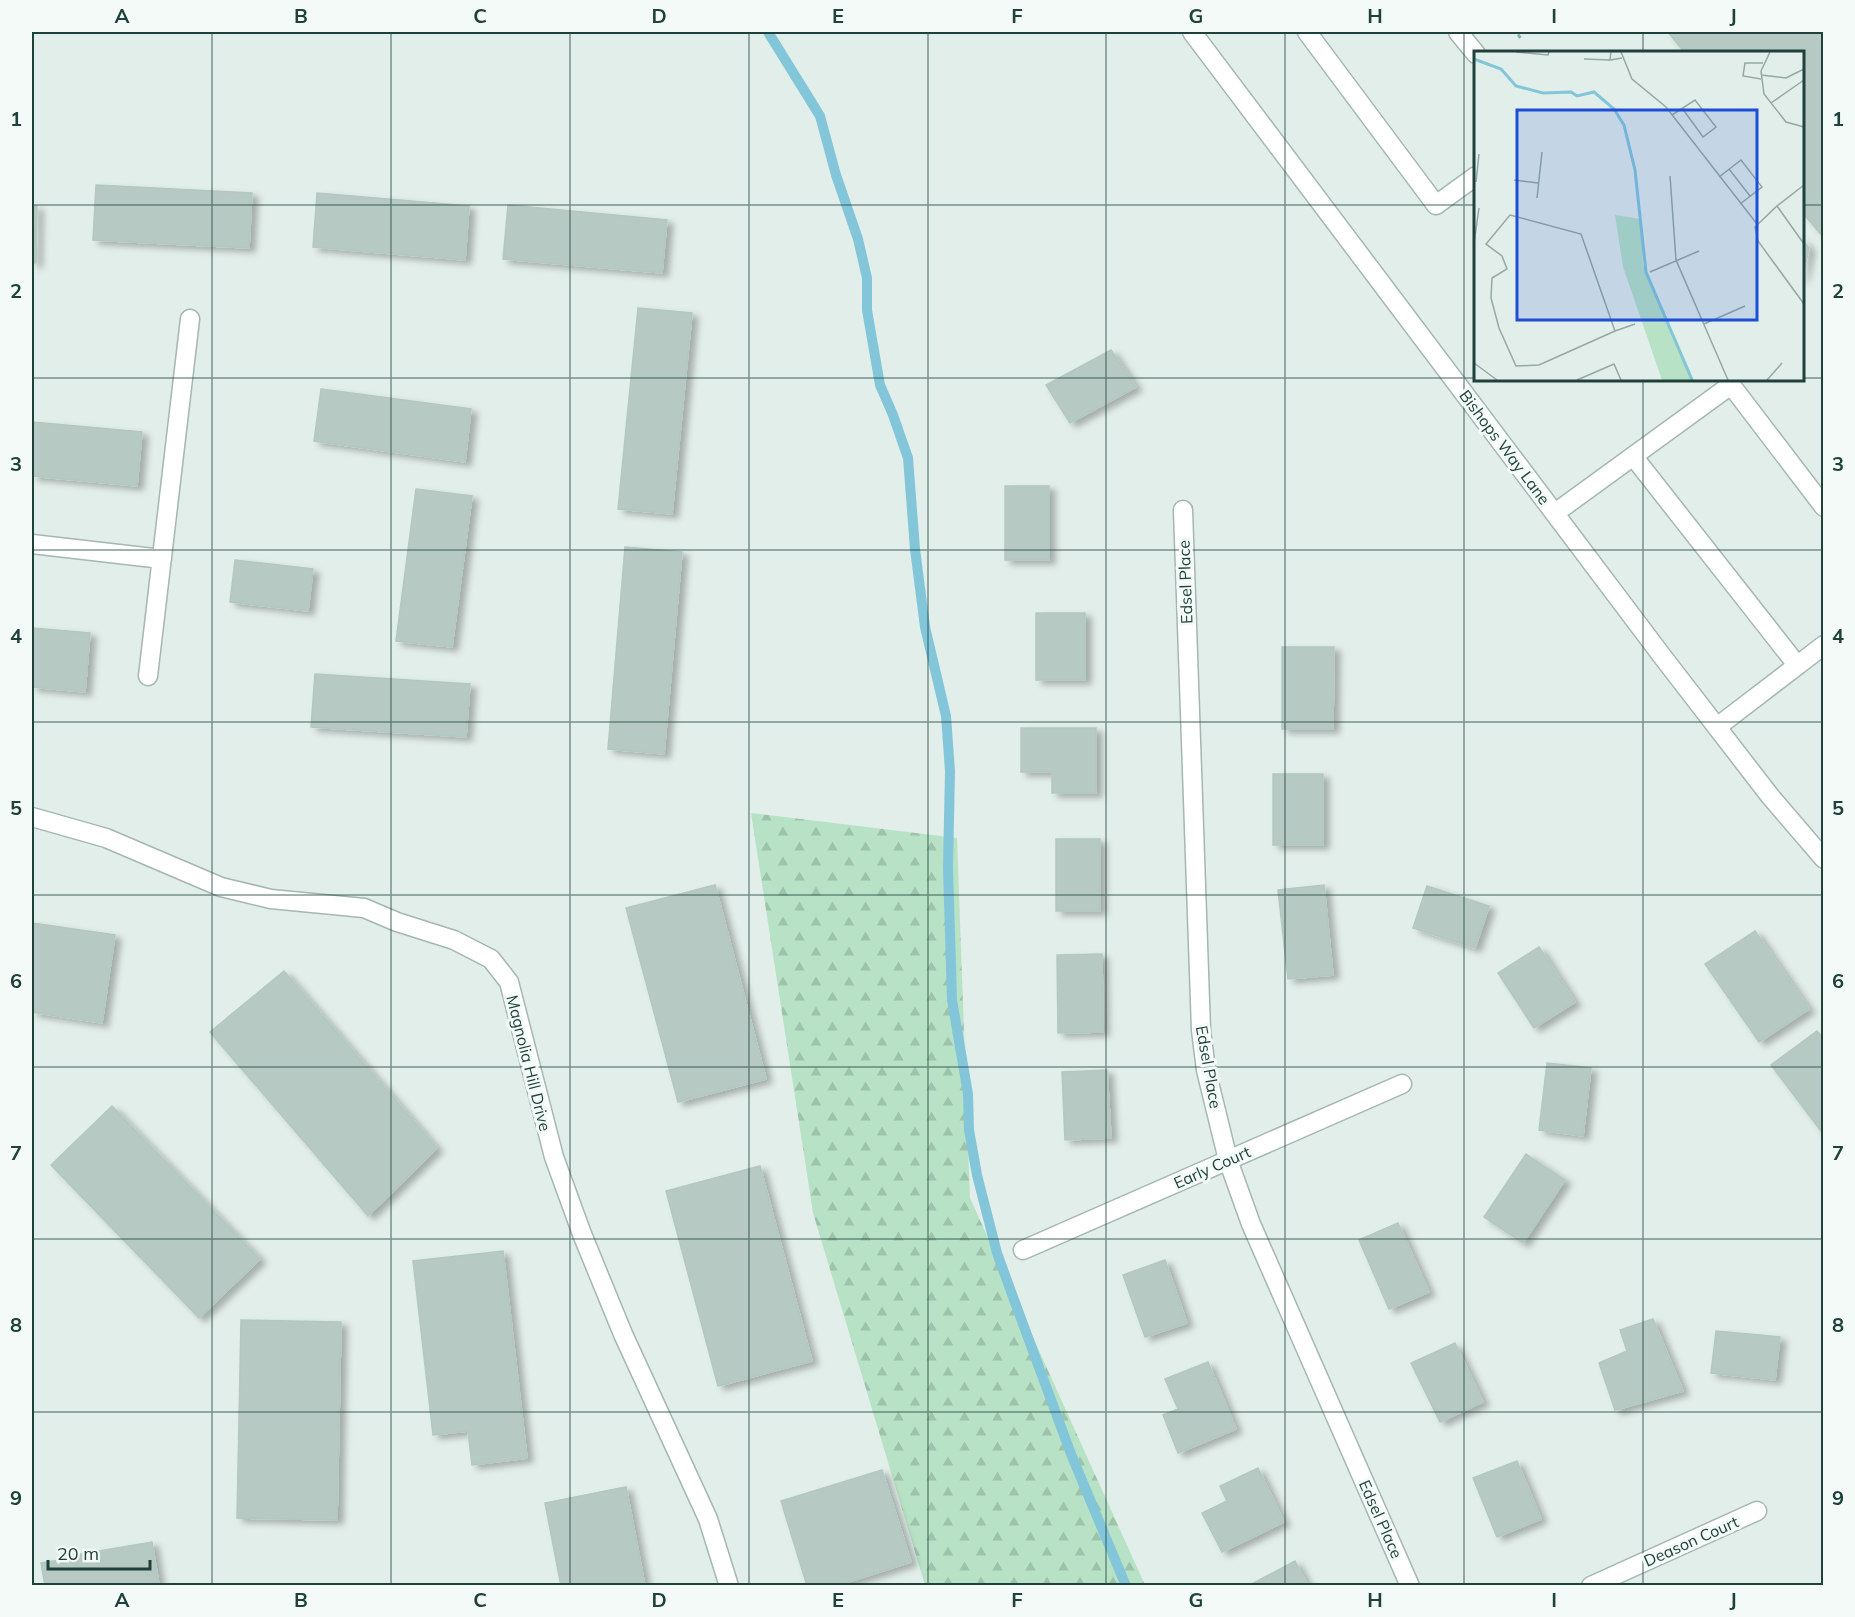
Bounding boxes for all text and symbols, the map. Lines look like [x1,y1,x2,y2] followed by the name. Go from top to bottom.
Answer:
[115,3,130,28] text: A
[294,3,308,28] text: B
[473,3,487,28] text: C
[651,3,667,28] text: D
[832,3,844,28] text: E
[1011,3,1023,28] text: F
[1189,3,1203,28] text: G
[1367,3,1383,28] text: H
[1551,3,1557,28] text: I
[1729,3,1737,28] text: J
[1474,51,1804,381] inset map
[10,106,22,131] text: 1
[1832,106,1844,131] text: 1
[10,278,22,303] text: 2
[1832,278,1844,303] text: 2
[1455,386,1555,508] street label: Bishops Way Lane
[10,451,22,476] text: 3
[1832,451,1844,476] text: 3
[1174,540,1196,624] street label: Edsel Place
[10,623,22,648] text: 4
[1832,623,1844,648] text: 4
[10,795,22,820] text: 5
[1832,795,1844,820] text: 5
[10,968,22,993] text: 6
[1832,968,1844,993] text: 6
[502,993,556,1133] street label: Magnolia Hill Drive
[1192,1024,1226,1110] street label: Edsel Place
[10,1140,22,1165] text: 7
[1832,1140,1844,1165] text: 7
[1171,1141,1254,1193] street label: Early Court
[10,1312,22,1337] text: 8
[1832,1312,1844,1337] text: 8
[1355,1477,1407,1561] street label: Edsel Place
[10,1485,22,1510] text: 9
[1832,1485,1844,1510] text: 9
[1641,1511,1742,1571] street label: Deason Court
[48,1533,150,1571] scale bar
[57,1542,99,1565] text: 20 m
[115,1587,130,1612] text: A
[294,1587,308,1612] text: B
[473,1587,487,1612] text: C
[651,1587,667,1612] text: D
[832,1587,844,1612] text: E
[1011,1587,1023,1612] text: F
[1189,1587,1203,1612] text: G
[1367,1587,1383,1612] text: H
[1551,1587,1557,1612] text: I
[1729,1587,1737,1612] text: J

